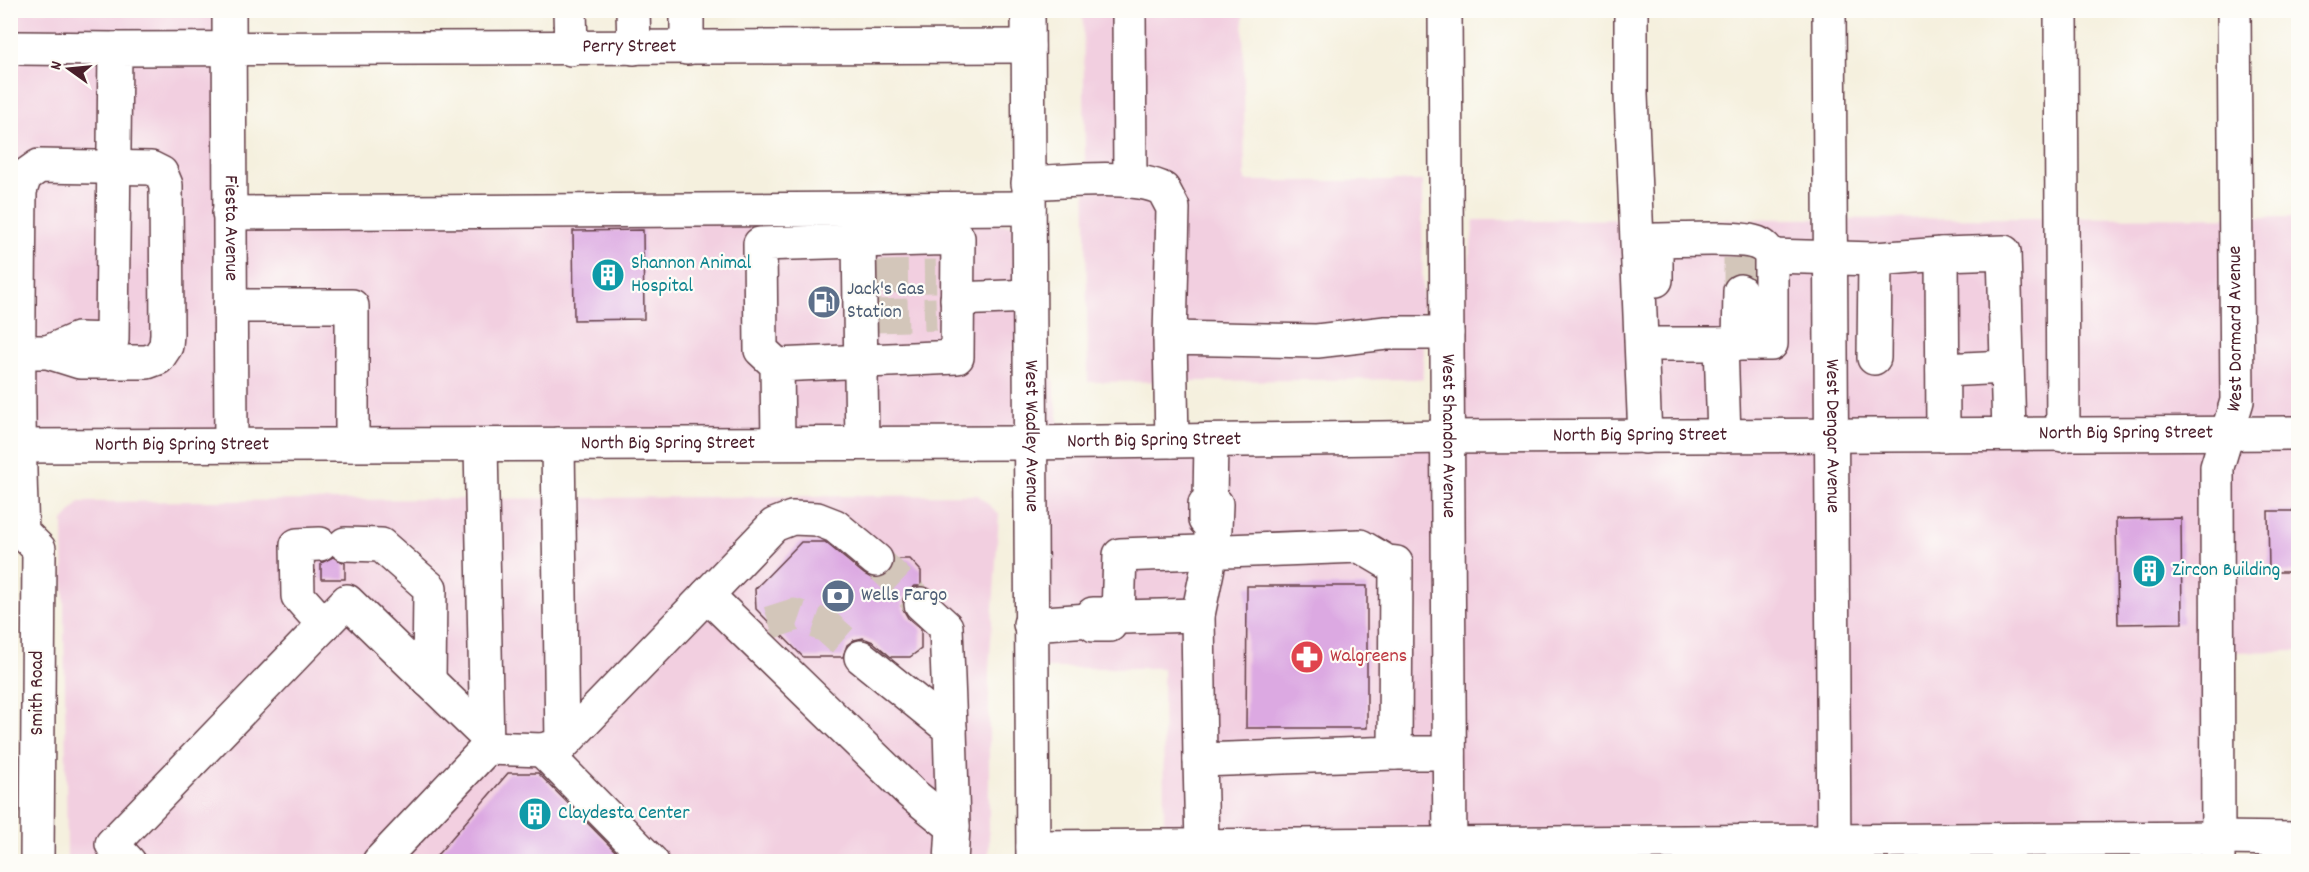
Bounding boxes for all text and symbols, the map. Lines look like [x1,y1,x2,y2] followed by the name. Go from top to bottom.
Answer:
[582,33,676,61] street label: Perry Street
[39,39,99,99] north arrow
[45,59,69,73] text: N
[216,175,244,281] street label: Fiesta Avenue
[2220,245,2251,416] street label: West Dormard Avenue
[631,250,751,301] place label: Shannon Animal Hospital
[590,257,626,293] building icon: Shannon Animal Hospital
[847,276,925,327] place label: Jack's Gas Station
[806,284,842,320] fuel station icon: Jack's Gas Station
[1433,354,1462,518] street label: West Shandon Avenue
[1817,359,1846,513] street label: West Dengar Avenue
[1016,360,1045,512] street label: West Wadley Avenue
[2039,419,2213,448] street label: North Big Spring Street
[1553,422,1727,451] street label: North Big Spring Street
[1067,426,1241,456] street label: North Big Spring Street
[581,430,755,458] street label: North Big Spring Street
[95,431,269,460] street label: North Big Spring Street
[2131,553,2167,589] building icon: Zircon Building
[2172,557,2280,585] place label: Zircon Building
[820,578,856,614] bank icon: Wells Fargo
[861,582,947,610] place label: Wells Fargo
[1289,639,1325,675] pharmacy icon: Walgreens
[1330,643,1407,671] place label: Walgreens
[24,651,52,735] street label: Smith Road
[517,796,553,832] building icon: Claydesta Center
[558,800,690,828] place label: Claydesta Center

